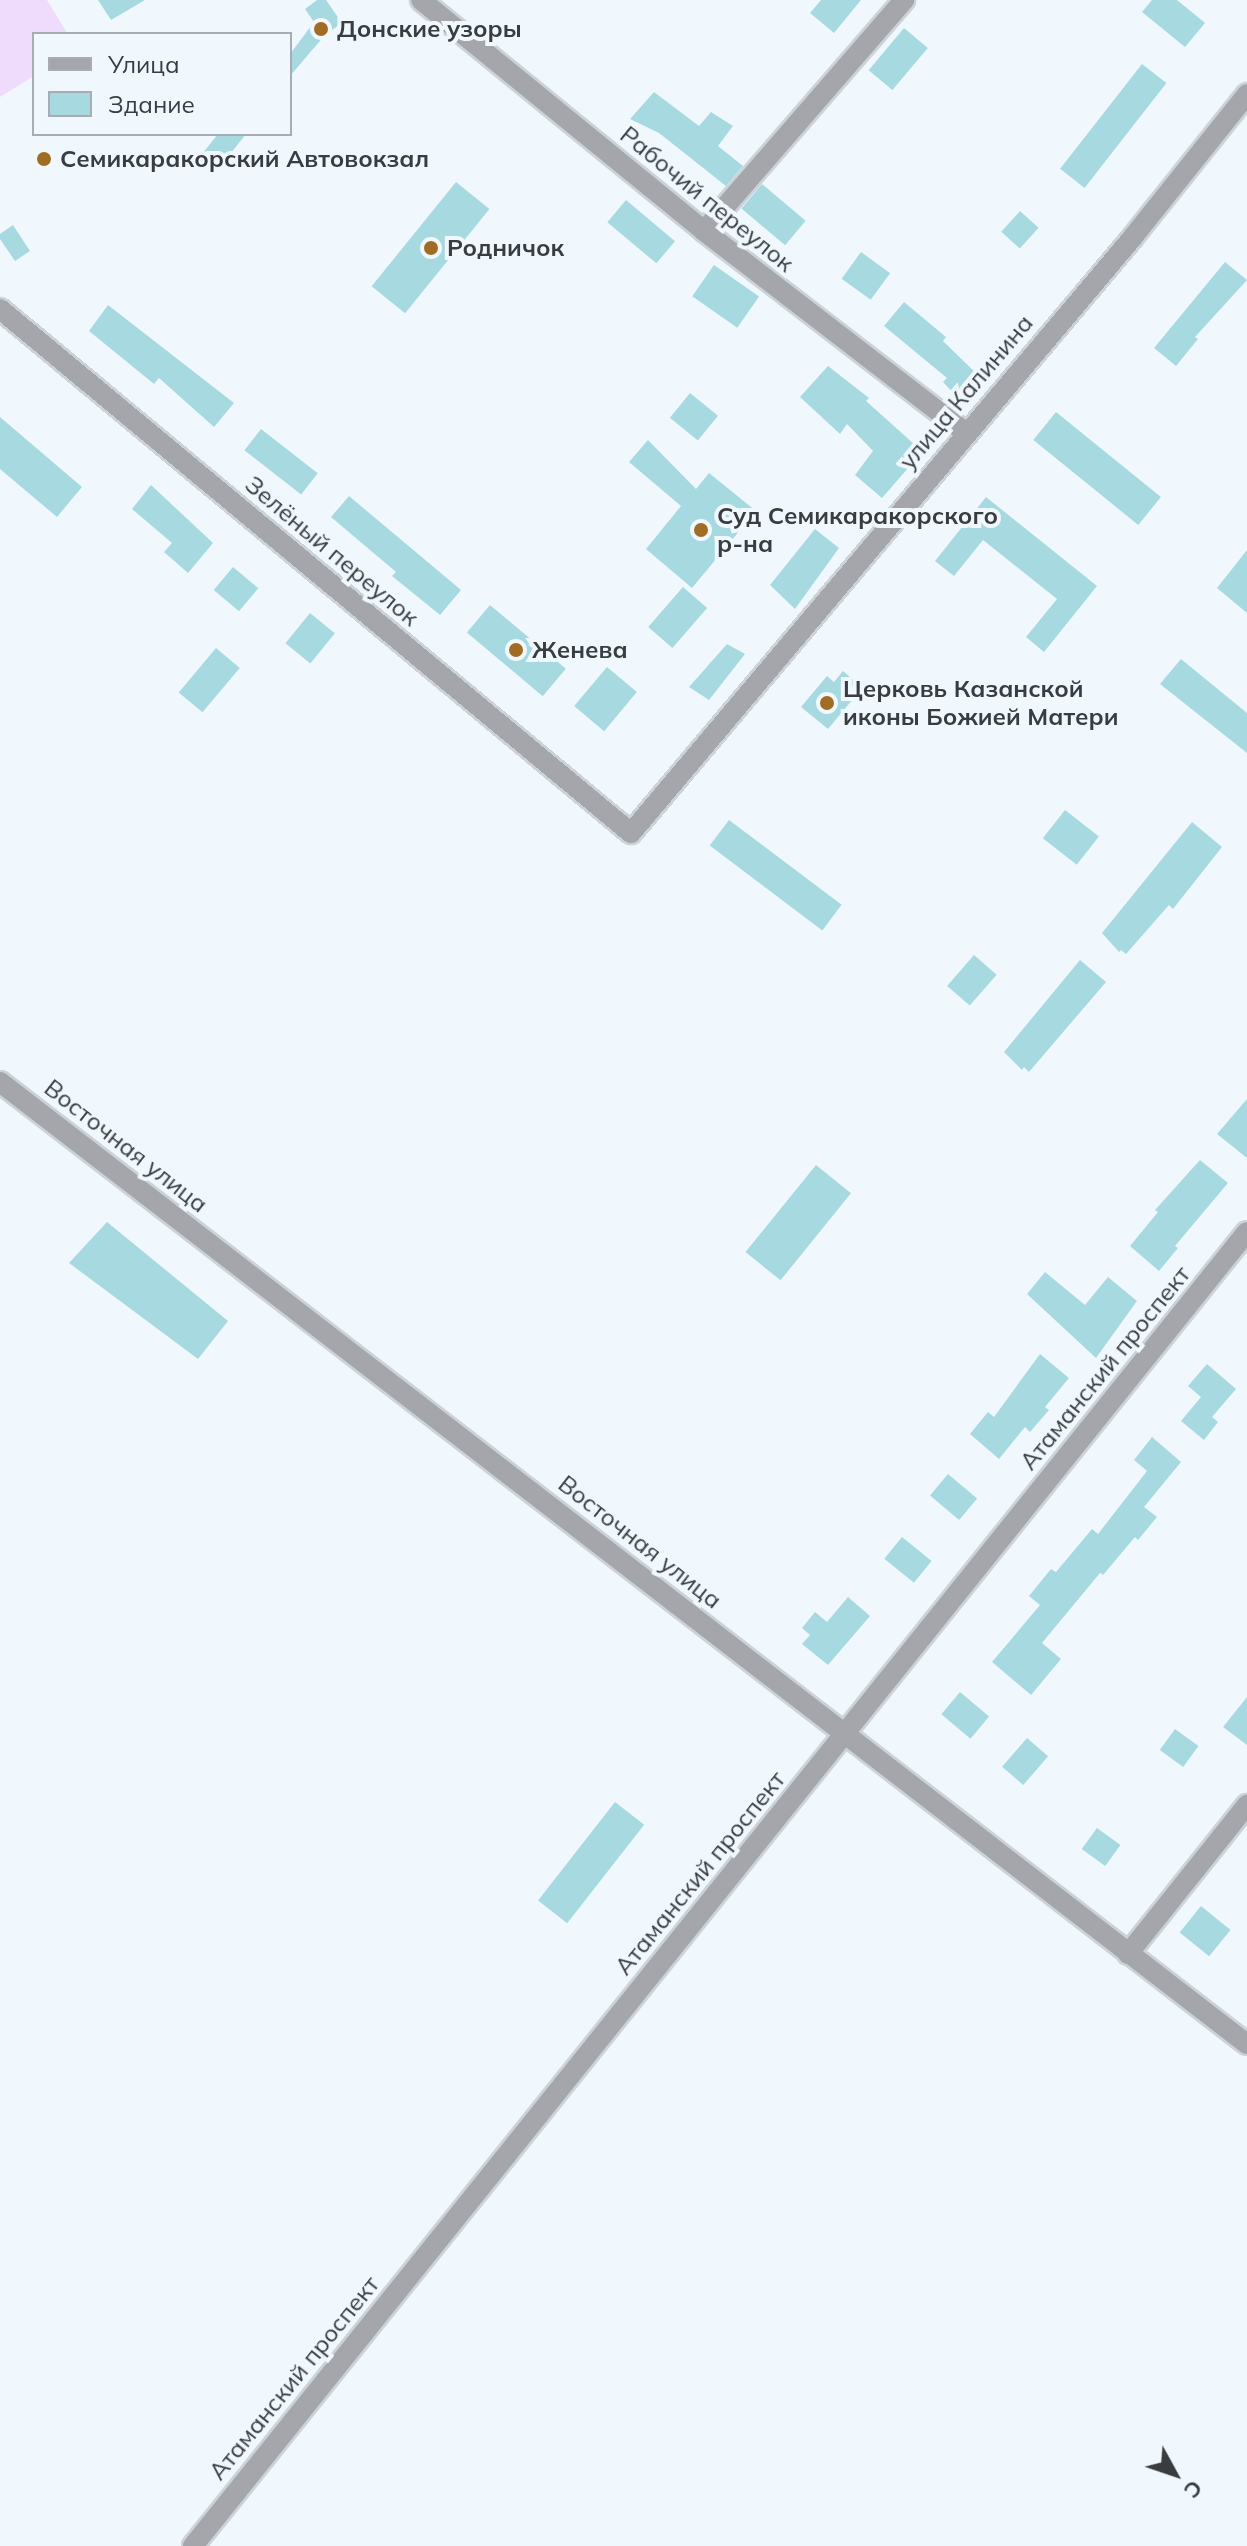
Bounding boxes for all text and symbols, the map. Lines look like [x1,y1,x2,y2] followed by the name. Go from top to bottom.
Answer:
[337,15,522,43] place label: Донские узоры
[312,20,330,38] marker: Донские узоры
[32,32,292,136] legend
[108,49,180,79] text: Улица
[108,89,195,119] text: Здание
[614,120,800,278] street label: Рабочий переулок
[60,145,429,173] place label: Семикаракорский Автовокзал
[35,150,53,168] marker: Семикаракорский Автовокзал
[447,234,564,262] place label: Родничок
[422,239,440,257] marker: Родничок
[893,309,1039,475] street label: улица Калинина
[239,470,425,632] street label: Зелёный переулок
[717,502,998,558] place label: Суд Семикаракорского р-на
[692,521,710,539] marker: Суд Семикаракорского р-на
[532,636,628,664] place label: Женева
[507,641,525,659] marker: Женева
[843,675,1118,731] place label: Церковь Казанской иконы Божией Матери
[818,694,836,712] marker: Церковь Казанской иконы Божией Матери
[39,1073,213,1219] street label: Восточная улица
[1014,1260,1196,1476] street label: Атаманский проспект
[553,1469,727,1615] street label: Восточная улица
[609,1765,791,1981] street label: Атаманский проспект
[203,2270,385,2486] street label: Атаманский проспект
[1135,2434,1215,2514] north arrow
[1178,2475,1209,2504] text: С

